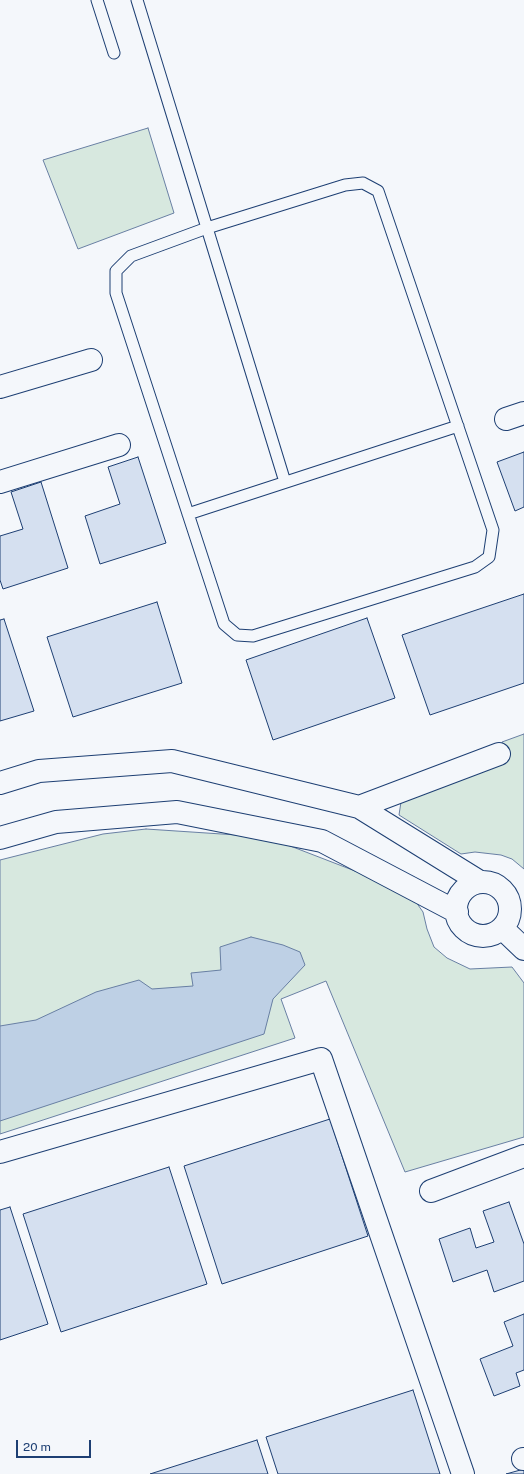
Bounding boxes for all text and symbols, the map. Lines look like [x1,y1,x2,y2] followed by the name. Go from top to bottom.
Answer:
[18,1432,93,1458] scale bar
[23,1440,51,1454] text: 20 m

